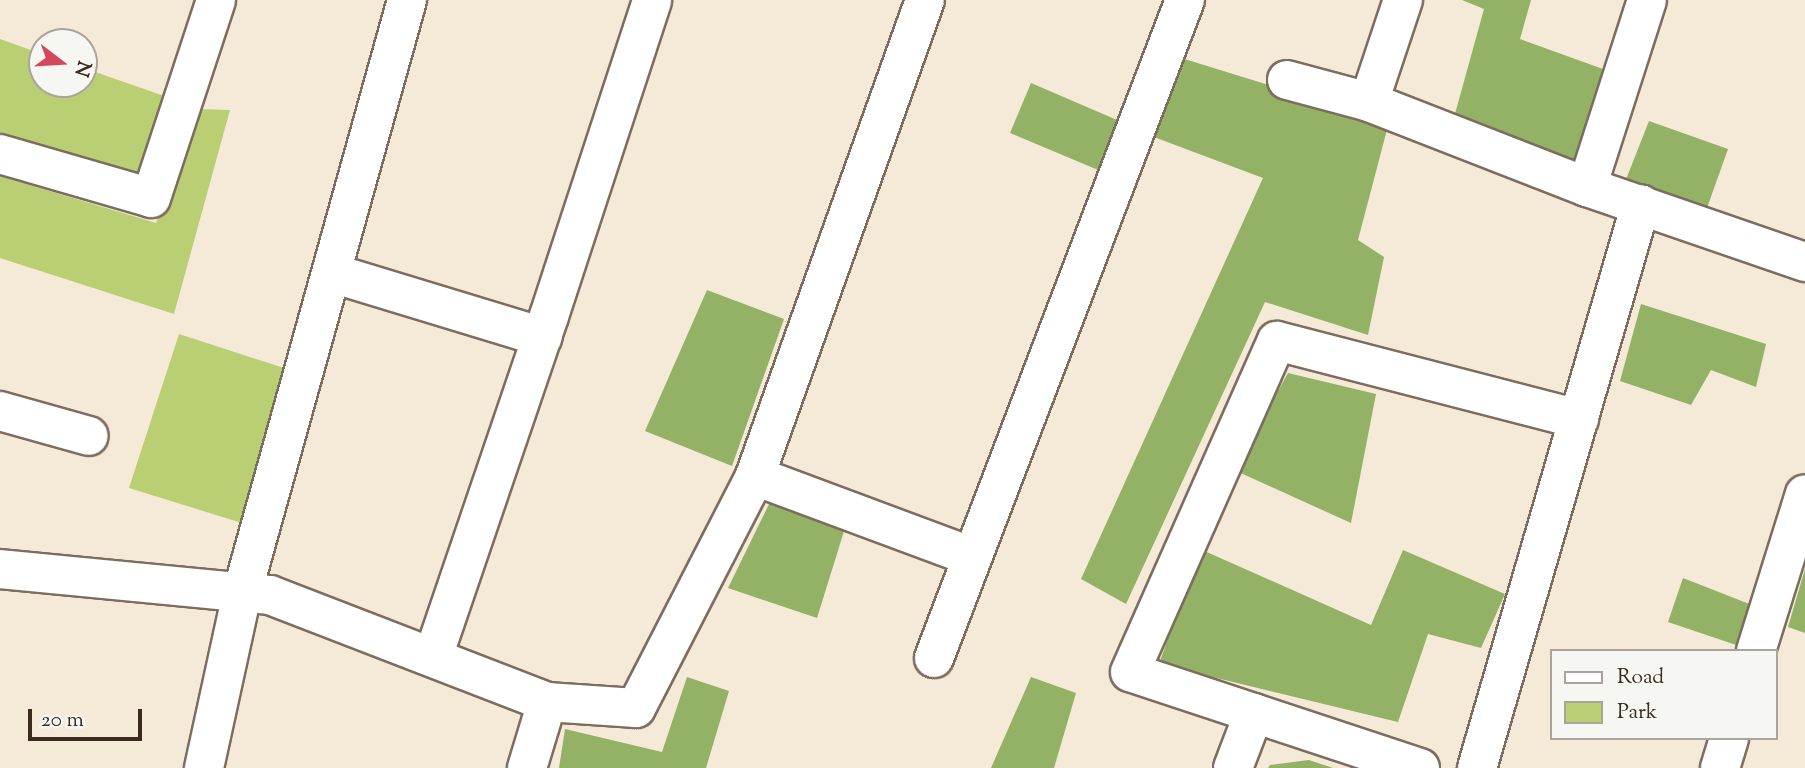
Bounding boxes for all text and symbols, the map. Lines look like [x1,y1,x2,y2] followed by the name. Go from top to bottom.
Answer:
[28,28,98,98] north arrow
[67,57,97,80] text: N
[1549,649,1777,740] legend
[1617,663,1664,693] text: Road
[32,694,145,738] scale bar
[1617,698,1657,728] text: Park
[41,706,84,736] text: 20 m

